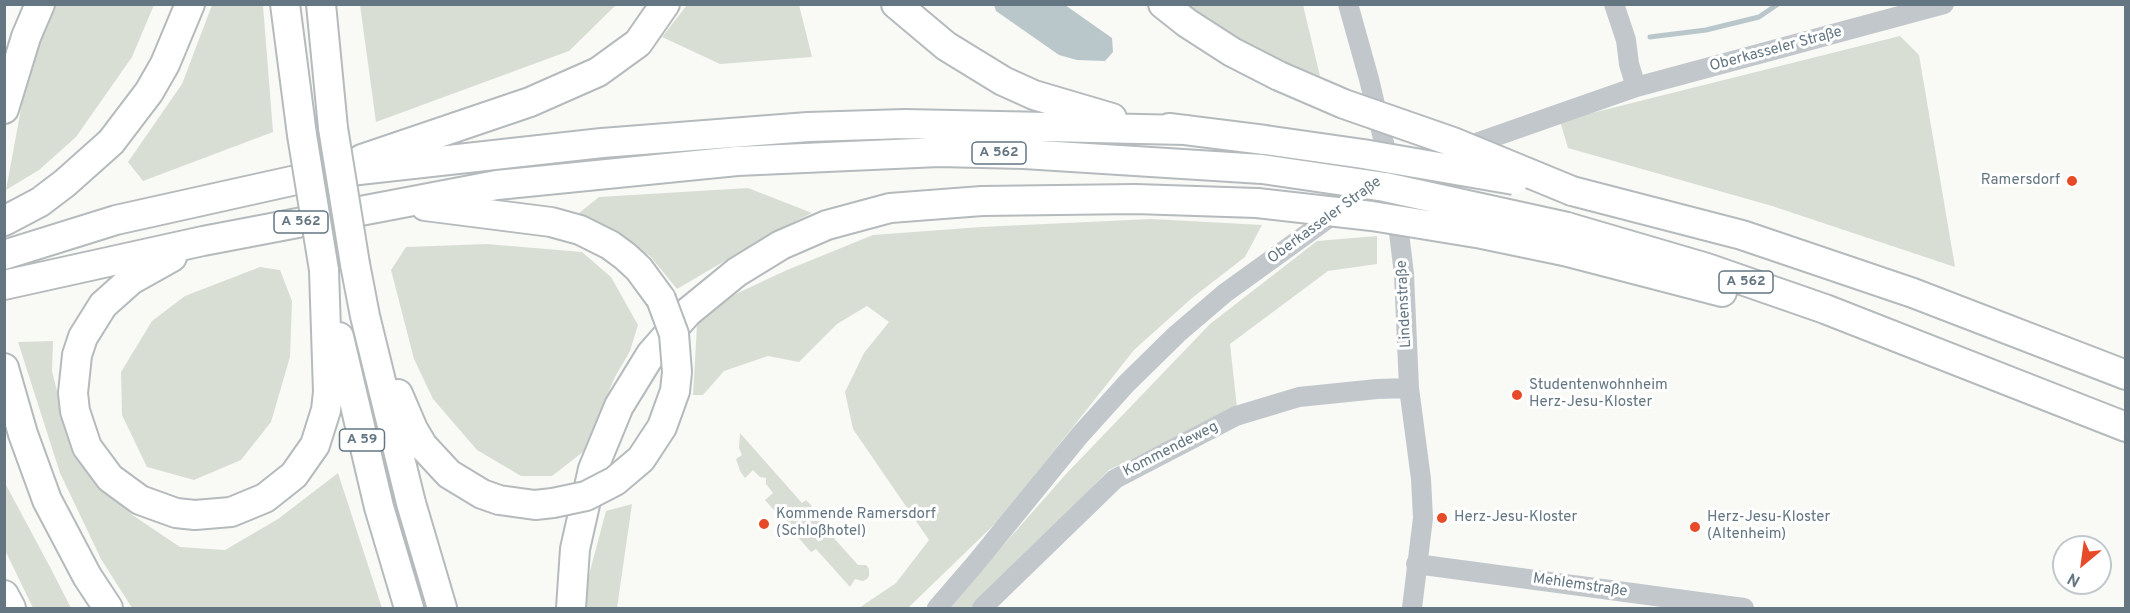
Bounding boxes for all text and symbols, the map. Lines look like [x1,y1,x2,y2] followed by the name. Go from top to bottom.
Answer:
[1708,24,1844,76] street label: Oberkasseler Straße
[972,142,1026,164] road number: A 562
[1981,172,2060,190] place label: Ramersdorf
[1265,174,1385,268] street label: Oberkasseler Straße
[2065,174,2079,188] marker: Ramersdorf
[274,211,328,233] road number: A 562
[1394,260,1416,348] street label: Lindenstraße
[1719,271,1773,293] road number: A 562
[1529,377,1668,412] place label: Studentenwohnheim Herz-Jesu-Kloster
[1510,388,1524,402] marker: Studentenwohnheim Herz-Jesu-Kloster
[1120,418,1222,482] street label: Kommendeweg
[340,429,385,451] road number: A 59
[776,506,936,541] place label: Kommende Ramersdorf (Schloßhotel)
[1454,509,1577,527] place label: Herz-Jesu-Kloster
[1707,509,1830,544] place label: Herz-Jesu-Kloster (Altenheim)
[1435,511,1449,525] marker: Herz-Jesu-Kloster
[757,517,771,531] marker: Kommende Ramersdorf (Schloßhotel)
[1688,520,1702,534] marker: Herz-Jesu-Kloster (Altenheim)
[2052,535,2112,595] north arrow
[2064,567,2084,591] text: N
[1532,570,1628,602] street label: Mehlemstraße

